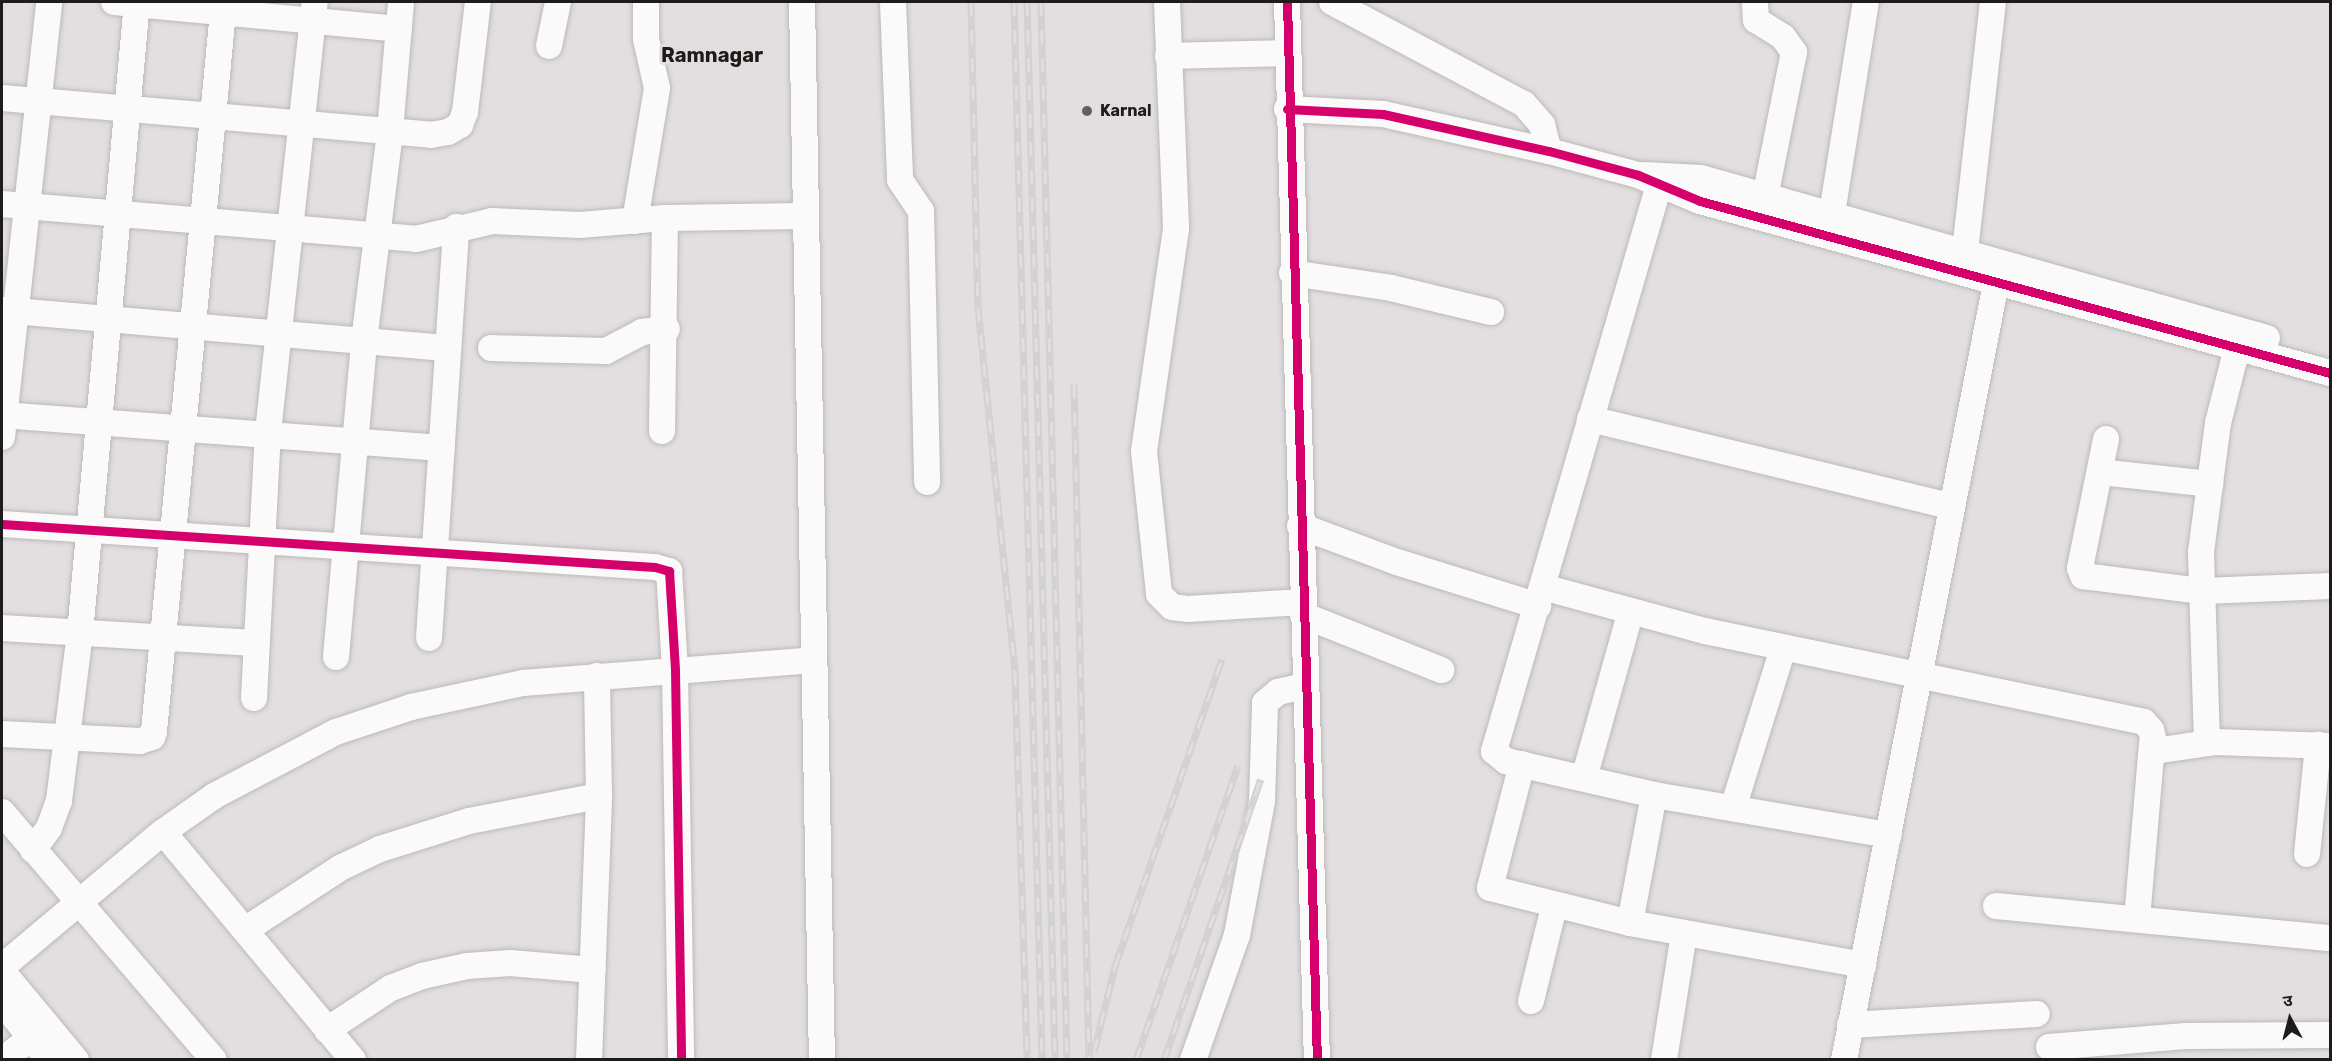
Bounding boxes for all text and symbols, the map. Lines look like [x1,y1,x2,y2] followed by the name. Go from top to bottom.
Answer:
[661,43,763,67] district label: Ramnagar
[1100,101,1152,121] place label: Karnal
[1078,102,1096,120] marker: Karnal
[2260,989,2320,1049] north arrow
[2282,991,2294,1011] text: उ

